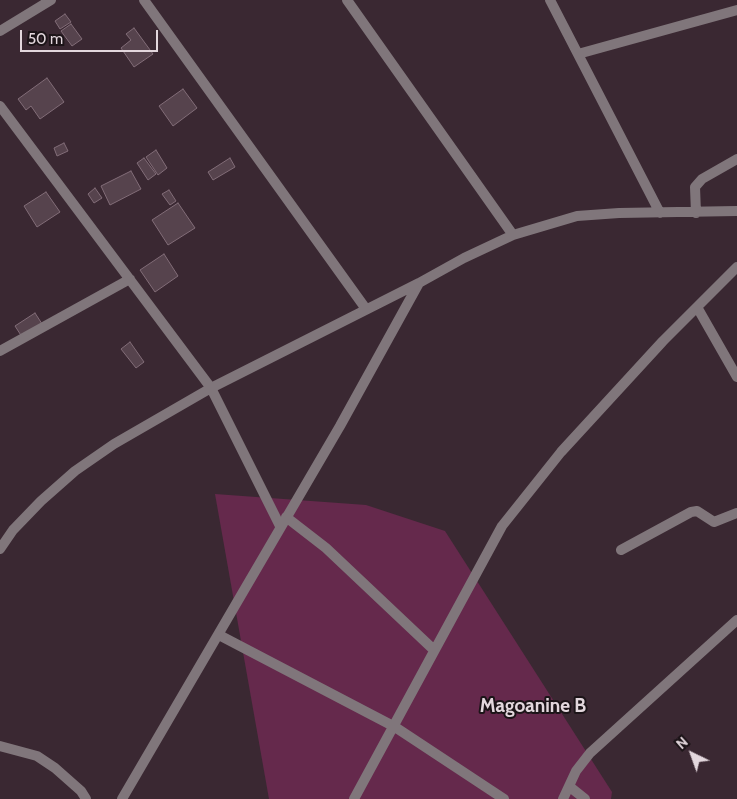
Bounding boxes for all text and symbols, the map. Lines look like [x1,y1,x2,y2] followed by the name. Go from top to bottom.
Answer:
[22,20,160,52] scale bar
[28,30,63,48] text: 50 m
[480,695,586,717] district label: Magoanine B
[667,729,717,779] north arrow
[672,733,692,753] text: N

